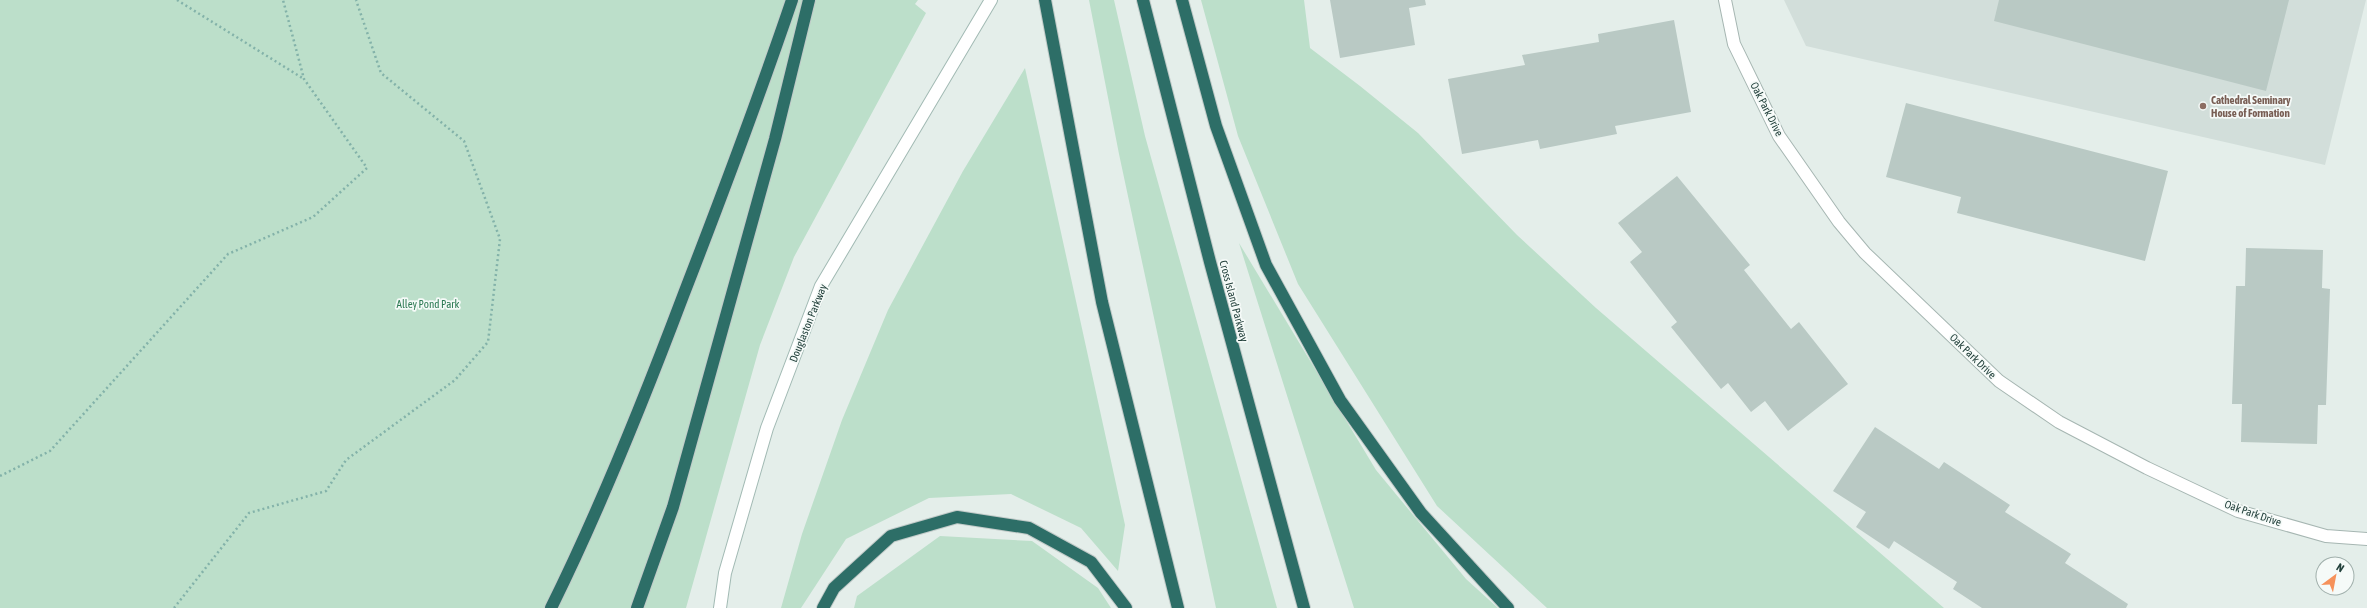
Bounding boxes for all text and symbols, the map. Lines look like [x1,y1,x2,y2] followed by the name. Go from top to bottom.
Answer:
[1748,80,1786,138] street label: Oak Park Drive
[2211,94,2291,119] place label: Cathedral Seminary House of Formation
[2198,101,2208,111] marker: Cathedral Seminary House of Formation
[1217,259,1251,344] street label: Cross Island Parkway
[787,282,829,364] street label: Douglaston Parkway
[397,298,460,310] park label: Alley Pond Park
[1948,331,1998,381] street label: Oak Park Drive
[2223,498,2283,528] street label: Oak Park Drive
[2315,556,2355,596] north arrow
[2334,561,2346,574] text: N

